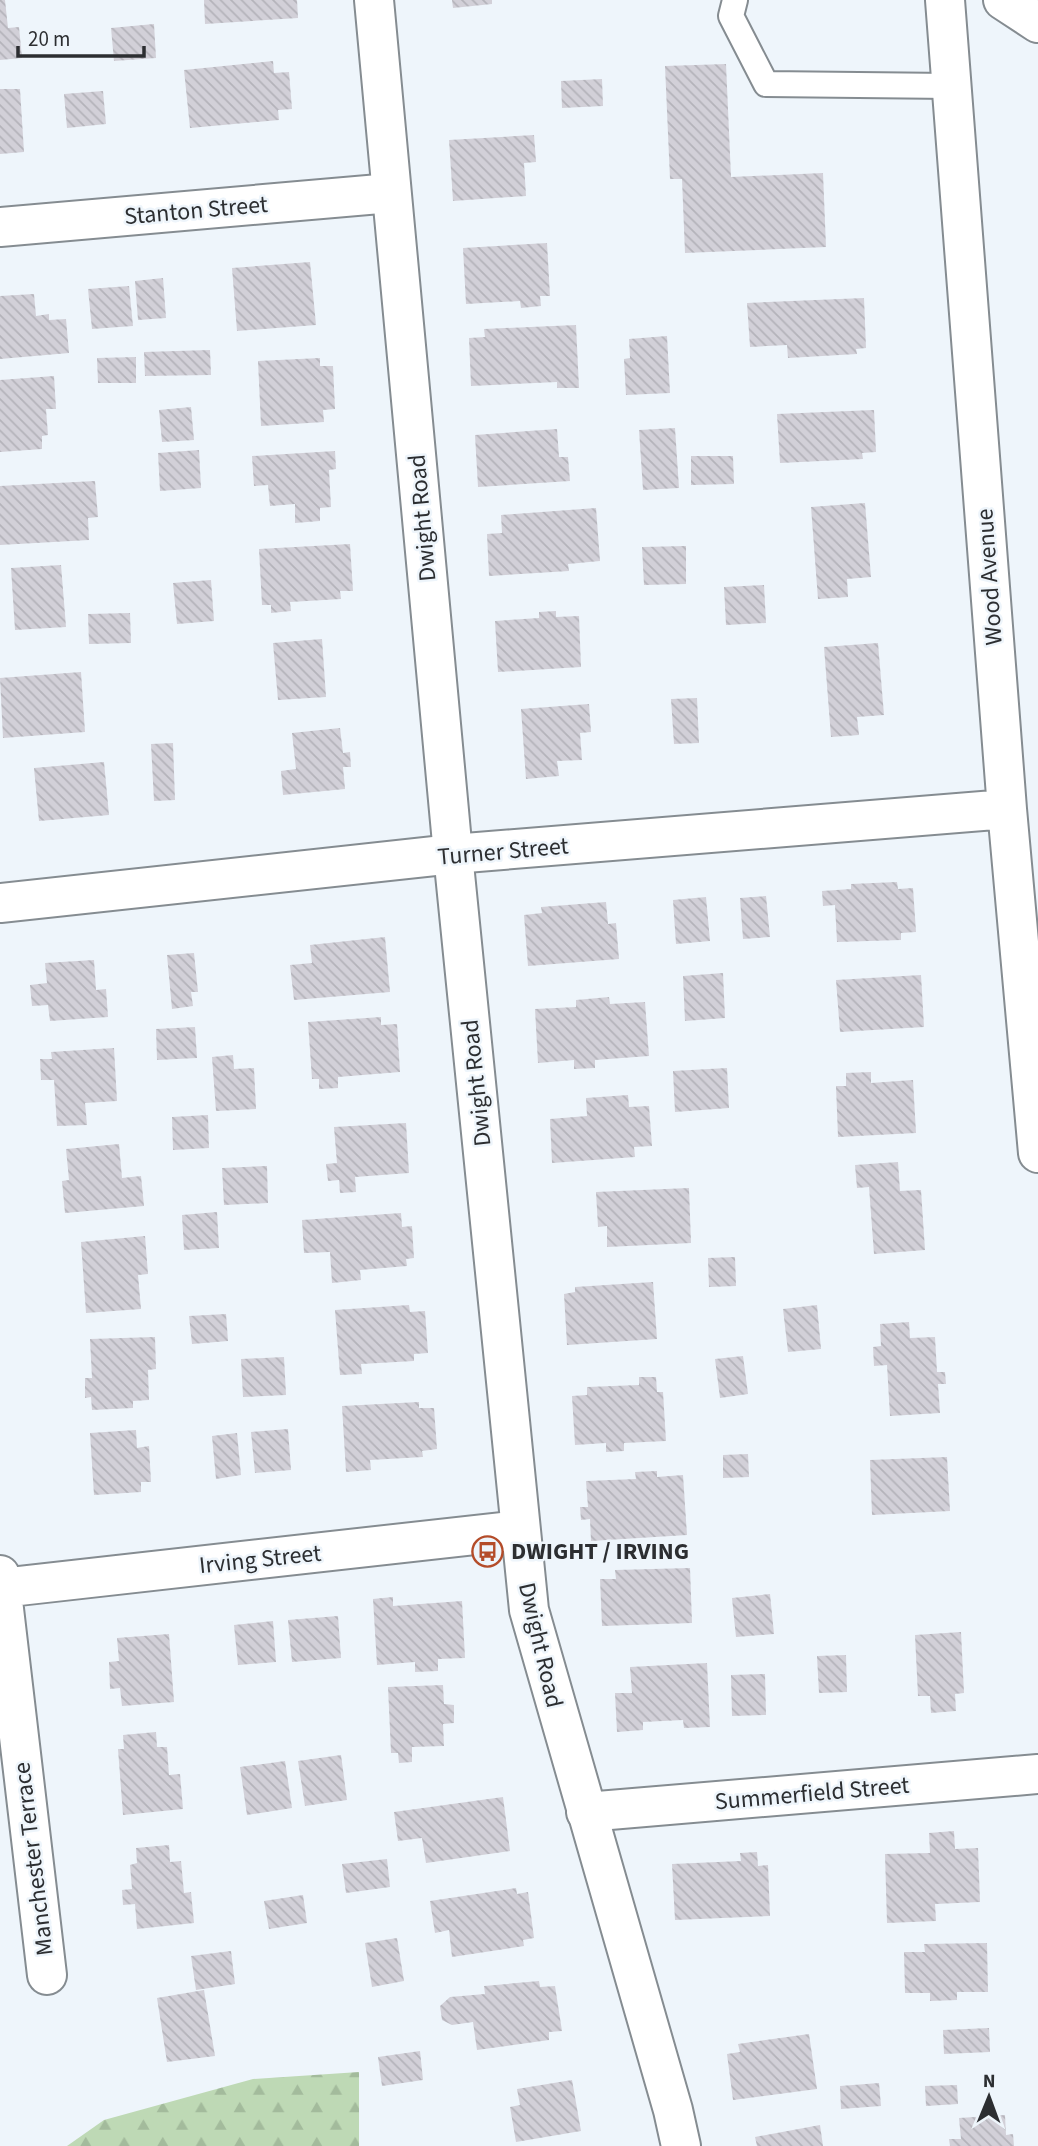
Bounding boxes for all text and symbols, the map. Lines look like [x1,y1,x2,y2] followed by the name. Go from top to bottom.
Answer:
[18,14,144,58] scale bar
[28,24,70,54] text: 20 m
[123,187,269,234] street label: Stanton Street
[400,453,445,583] street label: Dwight Road
[967,507,1012,647] street label: Wood Avenue
[436,828,570,875] street label: Turner Street
[452,1018,501,1148] street label: Dwight Road
[471,1534,505,1568] bus stop icon: DWIGHT / IRVING
[511,1534,689,1569] place label: DWIGHT / IRVING
[197,1536,323,1583] street label: Irving Street
[509,1579,572,1711] street label: Dwight Road
[4,1760,63,1958] street label: Manchester Terrace
[713,1768,911,1819] street label: Summerfield Street
[954,2062,1024,2132] north arrow
[983,2068,996,2095] text: N

